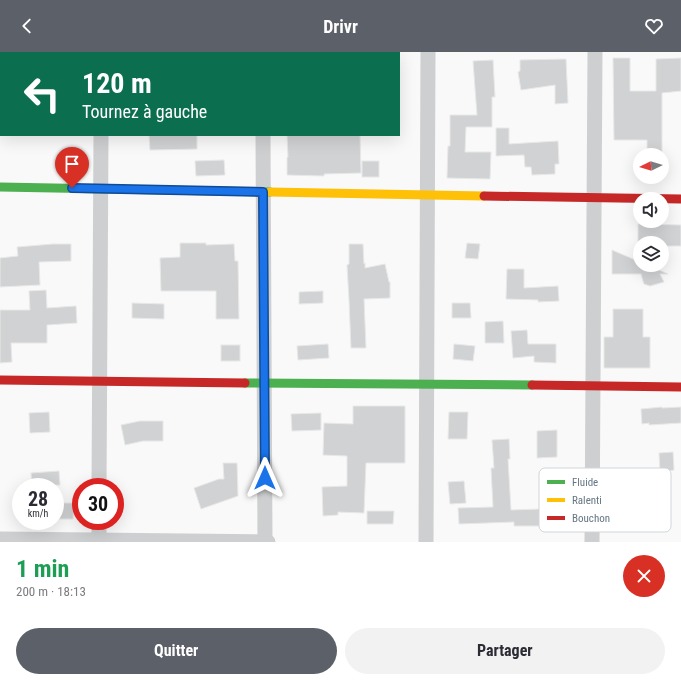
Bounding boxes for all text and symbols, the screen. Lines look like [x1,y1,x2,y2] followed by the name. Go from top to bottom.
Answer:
[16,15,38,37] icon: back
[643,15,665,37] icon: heart
[323,16,358,37] text: Drivr
[82,67,152,100] text: 120 m
[16,68,68,120] icon: left
[82,101,207,122] text: Tournez à gauche
[55,147,89,188] pin
[633,148,669,184] north arrow
[633,148,669,272] map controls
[61,153,83,175] icon: arrive
[633,192,669,228] button: sound
[633,236,669,272] button: layers
[244,457,286,499] position arrow
[539,468,671,532] legend
[572,476,598,489] text: Fluide
[72,478,124,530] speed limit sign: 30
[28,487,48,511] text: 28
[572,494,602,507] text: Ralenti
[28,508,48,519] text: km/h
[572,512,610,525] text: Bouchon
[16,555,69,583] text: 1 min
[623,555,665,597] button: close
[16,584,86,599] text: 200 m · 18:13
[16,628,337,674] button: Quitter
[345,628,665,674] button: Partager

